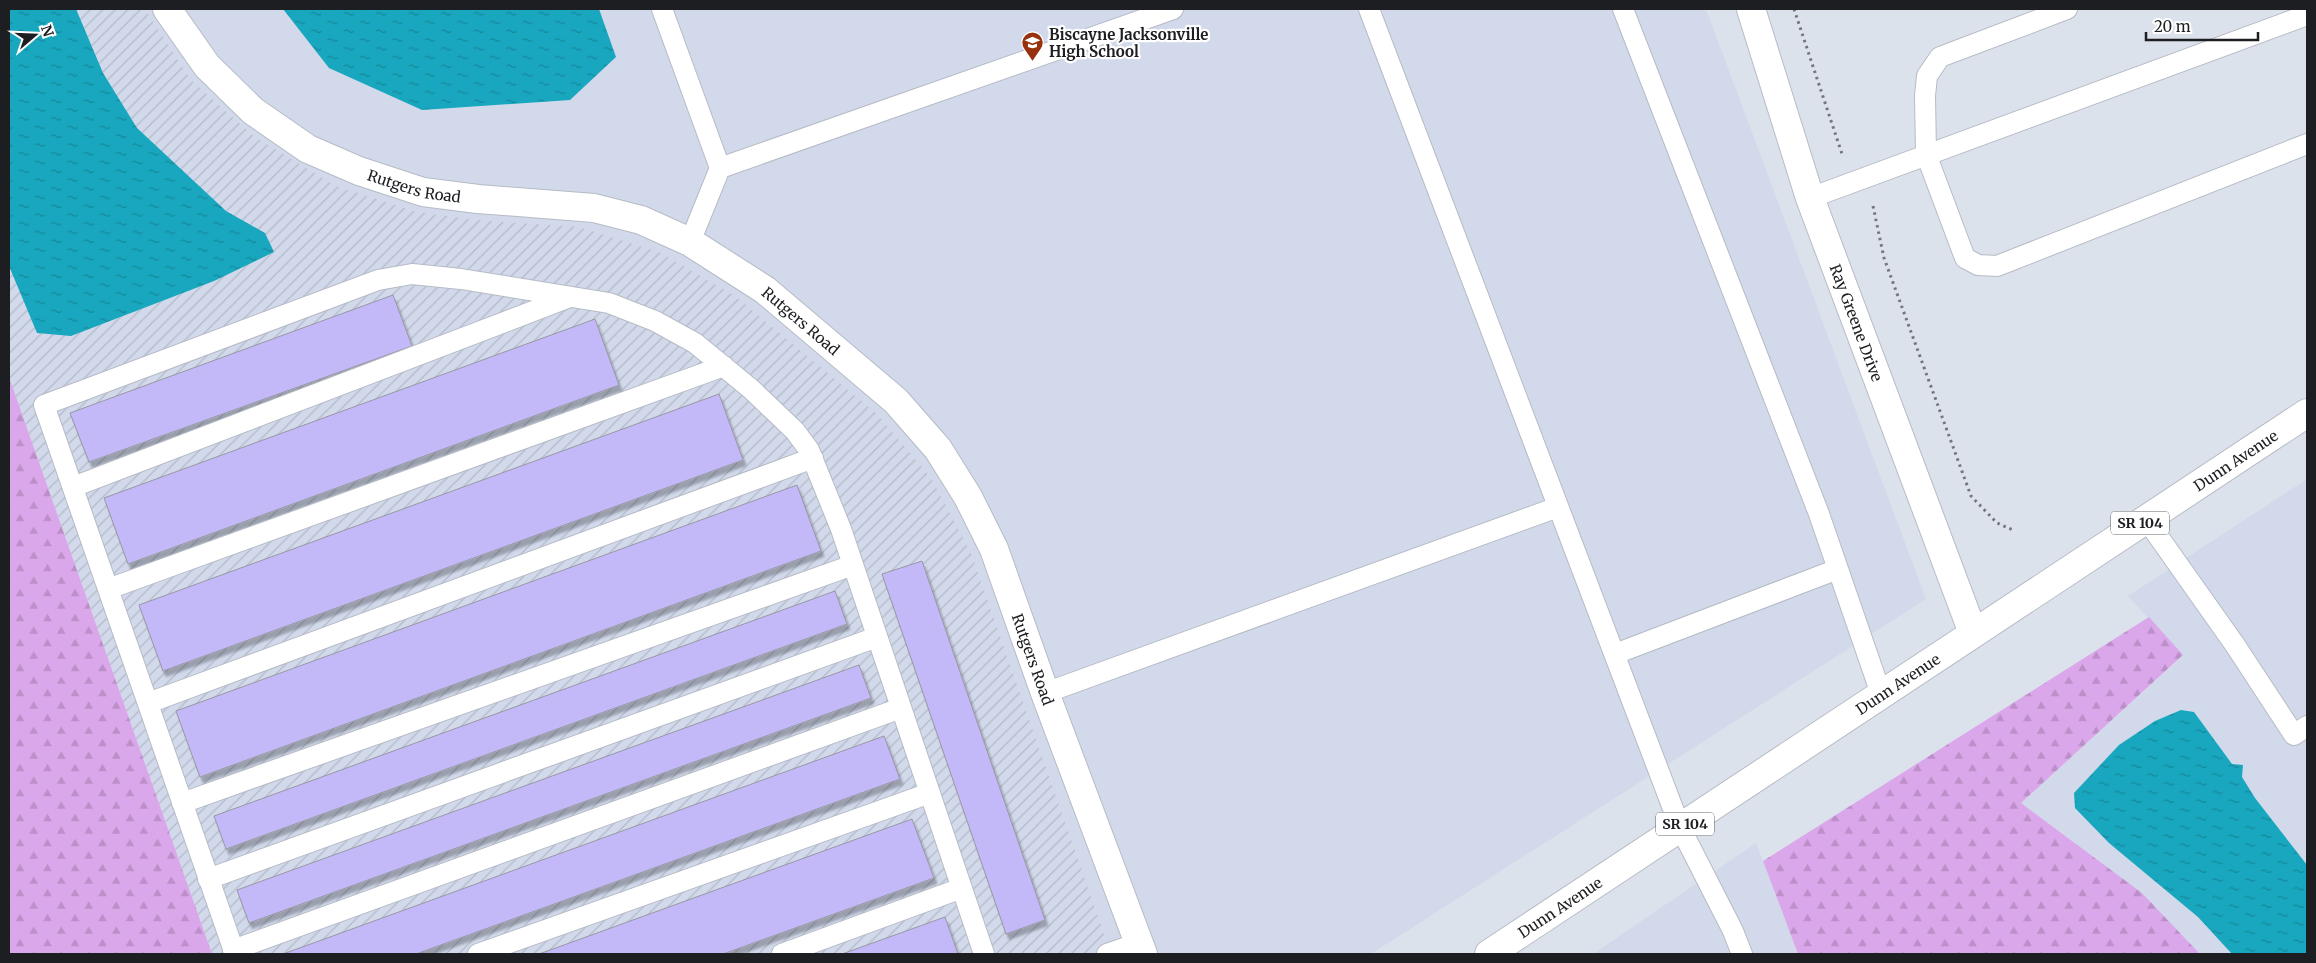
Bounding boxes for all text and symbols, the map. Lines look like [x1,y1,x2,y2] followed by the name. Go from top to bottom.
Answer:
[10,10,60,60] north arrow
[2146,10,2258,42] scale bar
[2154,17,2191,36] text: 20 m
[37,23,58,39] text: N
[1049,25,1208,61] place label: Biscayne Jacksonville High School
[1021,31,1045,62] school or university icon: Biscayne Jacksonville High School
[365,165,462,206] street label: Rutgers Road
[1826,261,1887,384] street label: Ray Greene Drive
[758,282,844,359] street label: Rutgers Road
[2190,426,2281,495] street label: Dunn Avenue
[2111,512,2169,534] road number: SR 104
[1008,611,1058,708] street label: Rutgers Road
[1852,649,1944,718] street label: Dunn Avenue
[1656,812,1714,836] road number: SR 104
[1514,872,1606,942] street label: Dunn Avenue

